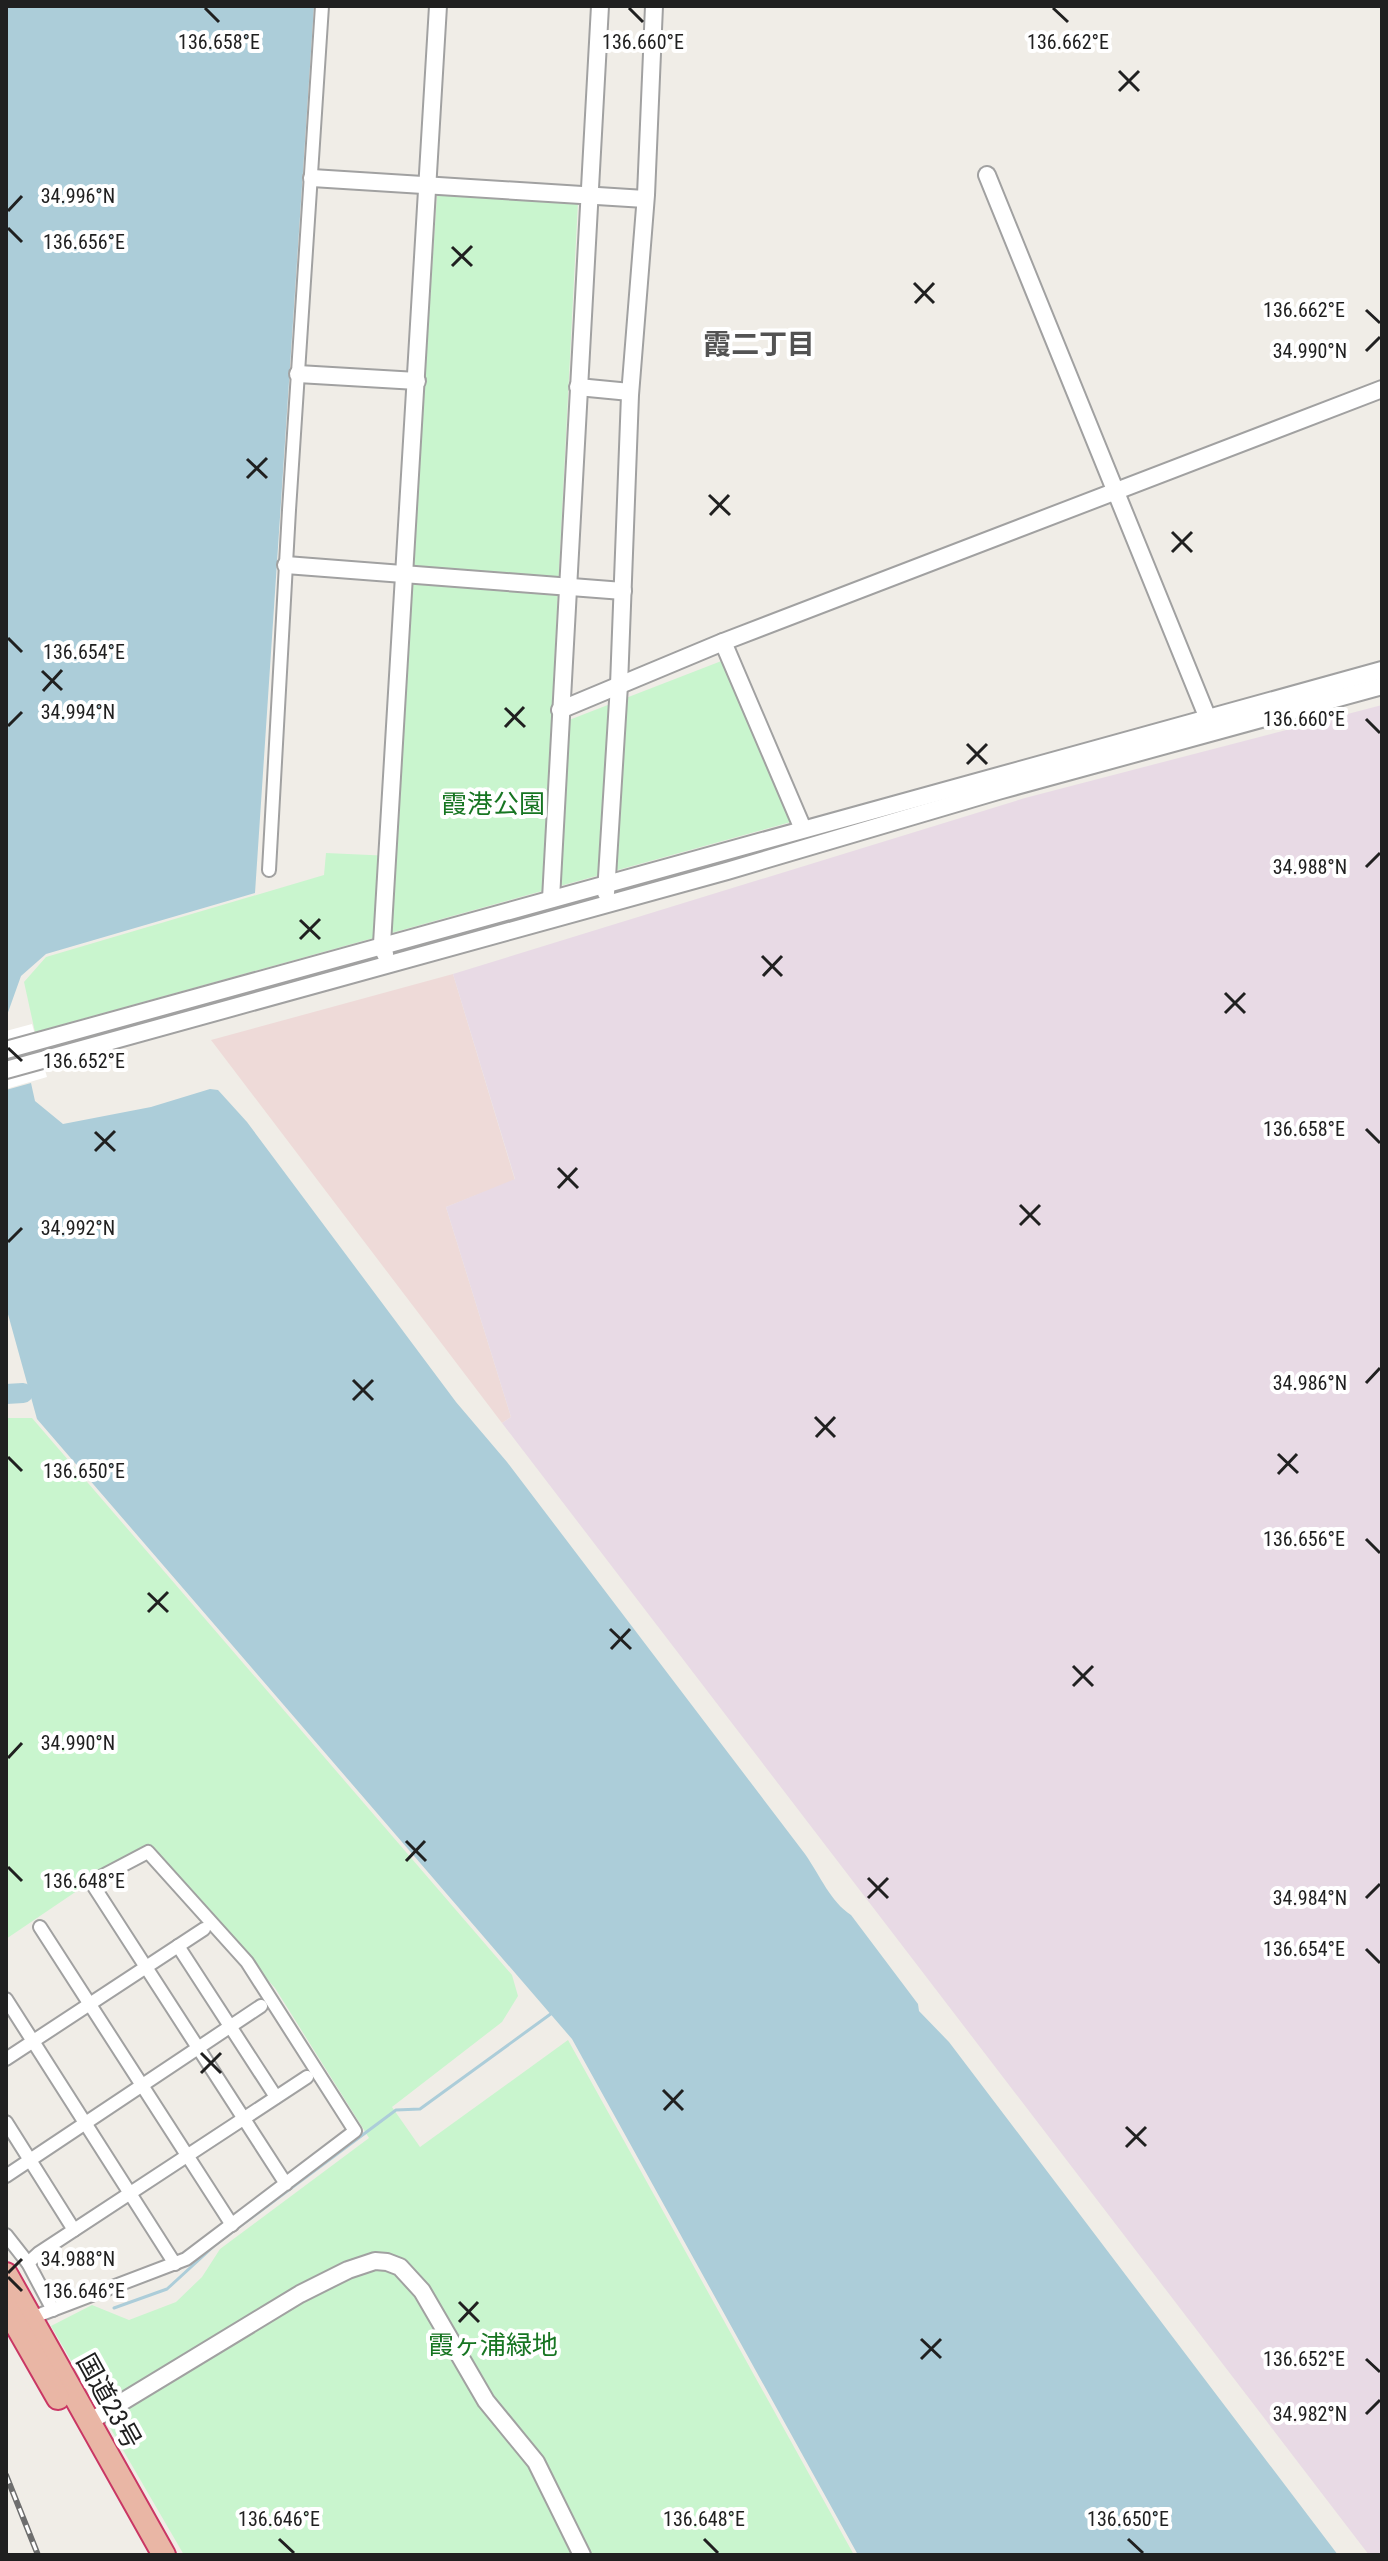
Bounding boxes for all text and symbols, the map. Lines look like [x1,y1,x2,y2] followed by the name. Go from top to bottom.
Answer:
[178,30,260,54] text: 136.658°E
[602,30,684,54] text: 136.660°E
[1027,30,1109,54] text: 136.662°E
[41,184,115,208] text: 34.996°N
[43,230,125,254] text: 136.656°E
[1263,298,1345,322] text: 136.662°E
[703,328,815,361] district label: 霞二丁目
[1273,339,1347,363] text: 34.990°N
[43,640,125,664] text: 136.654°E
[41,700,115,724] text: 34.994°N
[1263,707,1345,731] text: 136.660°E
[441,789,545,819] park label: 霞港公園
[1273,855,1347,879] text: 34.988°N
[43,1049,125,1073] text: 136.652°E
[1263,1117,1345,1141] text: 136.658°E
[41,1216,115,1240] text: 34.992°N
[1273,1371,1347,1395] text: 34.986°N
[43,1459,125,1483] text: 136.650°E
[1263,1527,1345,1551] text: 136.656°E
[41,1731,115,1755] text: 34.990°N
[43,1869,125,1893] text: 136.648°E
[1273,1886,1347,1910] text: 34.984°N
[1263,1937,1345,1961] text: 136.654°E
[41,2247,115,2271] text: 34.988°N
[43,2279,125,2303] text: 136.646°E
[428,2330,558,2360] park label: 霞ヶ浦緑地
[1263,2347,1345,2371] text: 136.652°E
[71,2348,147,2454] street label: 国道23号
[1273,2402,1347,2426] text: 34.982°N
[238,2507,320,2531] text: 136.646°E
[663,2507,745,2531] text: 136.648°E
[1087,2507,1169,2531] text: 136.650°E

